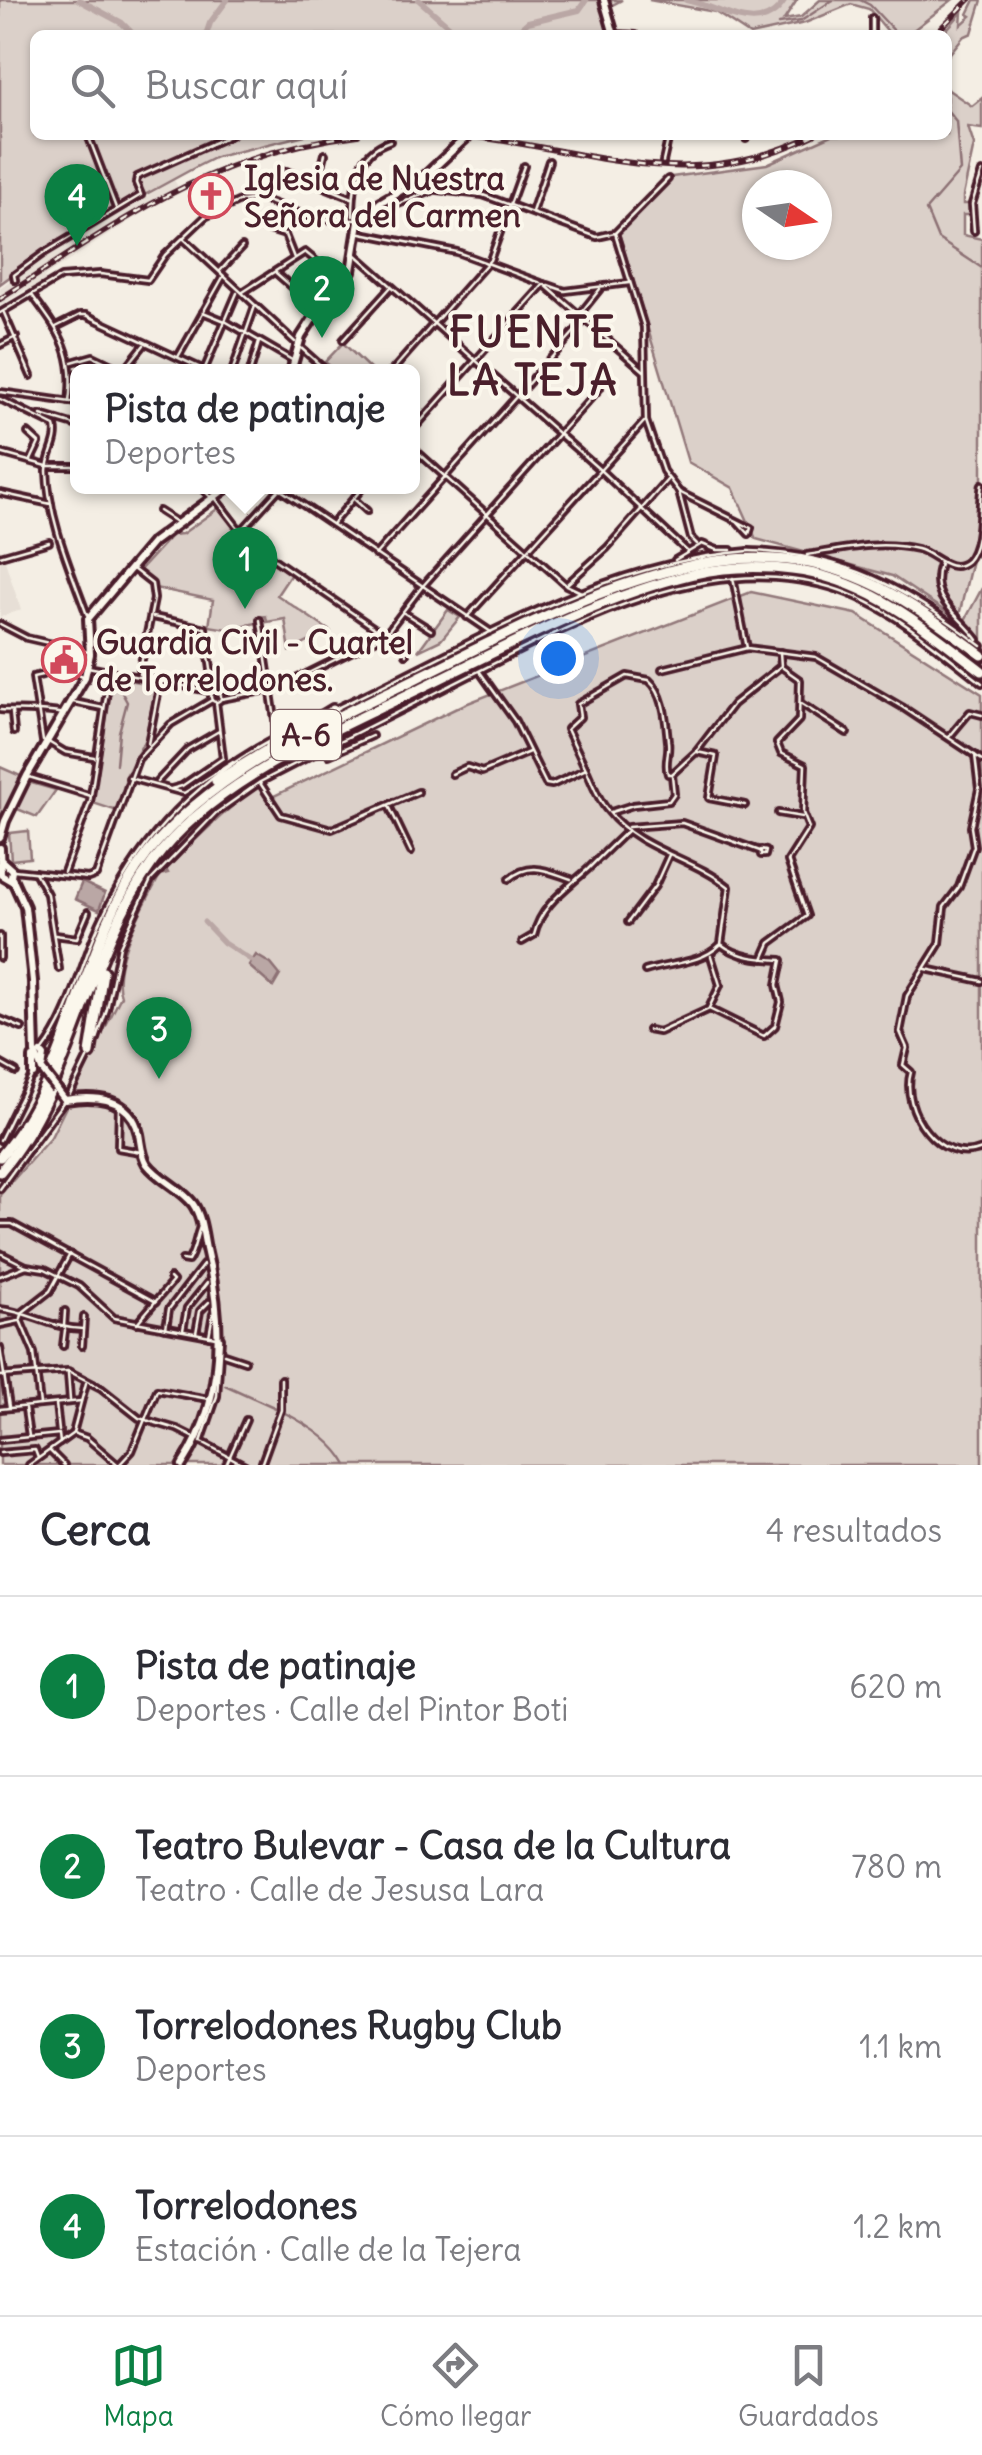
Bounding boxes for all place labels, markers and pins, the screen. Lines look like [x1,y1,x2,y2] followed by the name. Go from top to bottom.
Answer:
[244,158,521,236] place label: Iglesia de Nuestra Señora del Carmen
[44,164,110,246] pin: 4
[188,173,234,219] church icon: Iglesia de Nuestra Señora del Carmen
[290,255,354,338] pin: 2
[212,526,278,609] pin: 1
[96,622,413,700] place label: Guardia Civil - Cuartel de Torrelodones.
[41,637,87,683] public building icon: Guardia Civil - Cuartel de Torrelodones.
[126,996,192,1079] pin: 3

